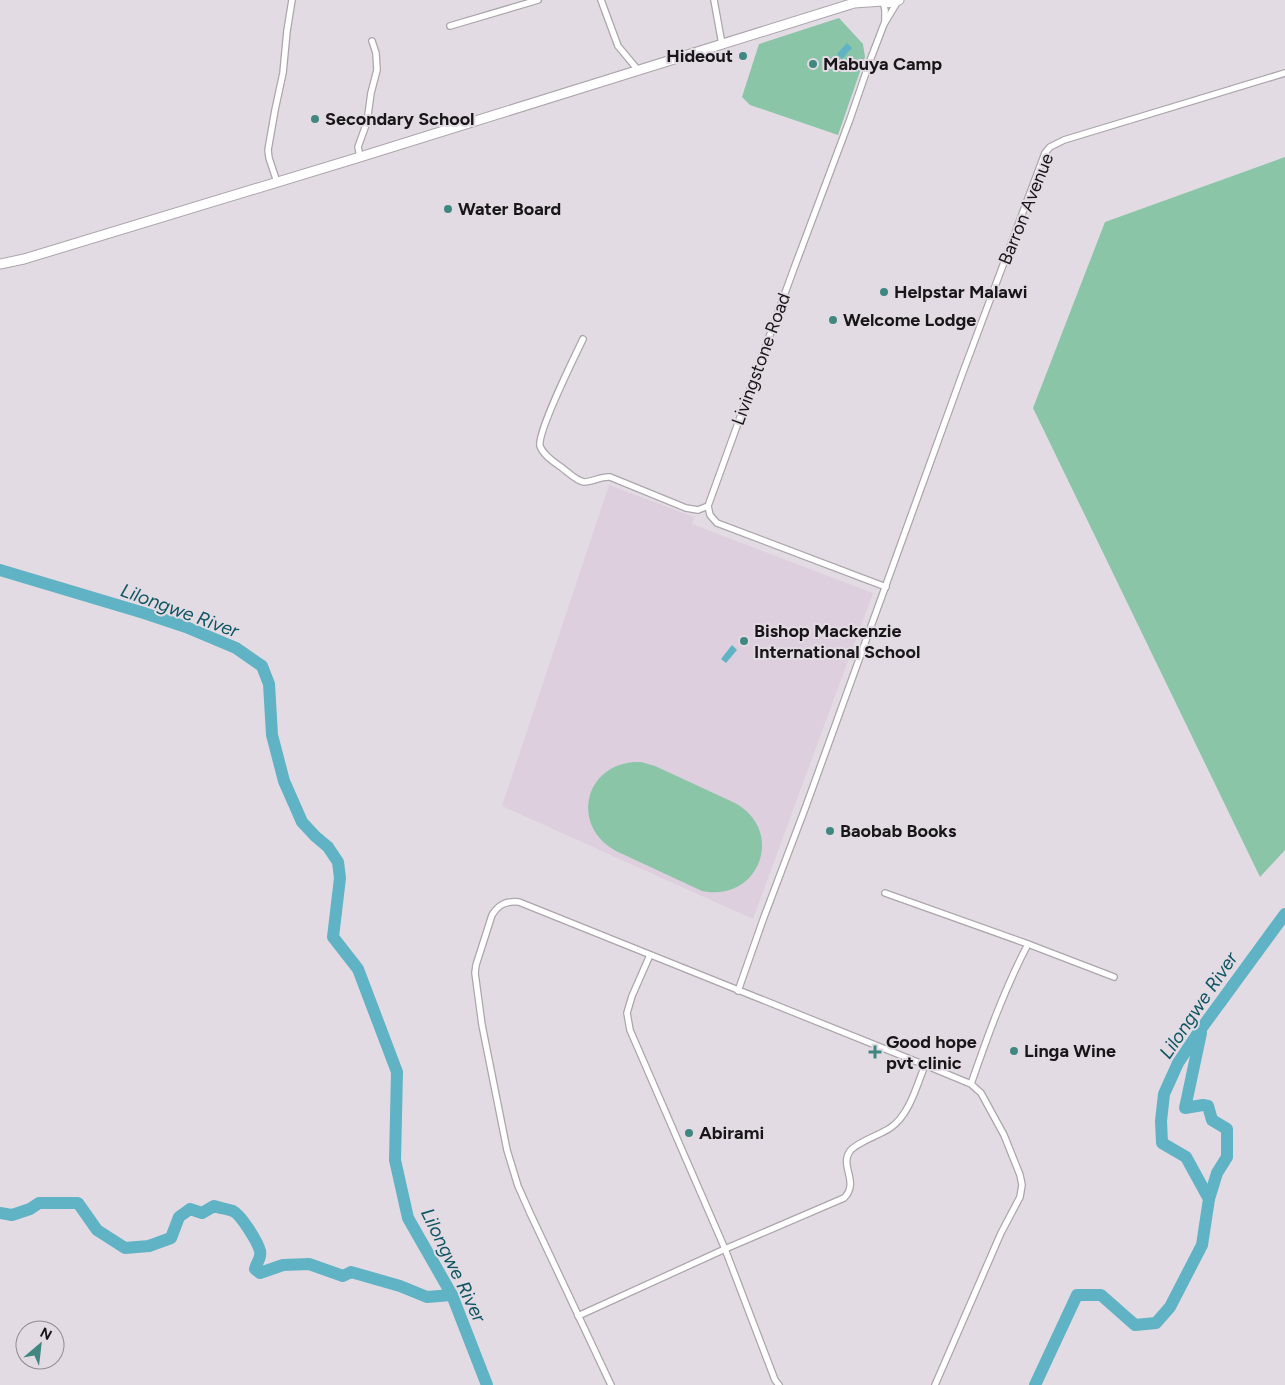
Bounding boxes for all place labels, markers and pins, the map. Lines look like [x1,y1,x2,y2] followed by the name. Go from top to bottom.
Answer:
[666,45,733,67] place label: Hideout
[737,50,749,62] marker: Hideout
[823,53,942,75] place label: Mabuya Camp
[807,58,819,70] marker: Mabuya Camp
[325,108,475,130] place label: Secondary School
[309,113,321,125] marker: Secondary School
[458,198,561,220] place label: Water Board
[442,203,454,215] marker: Water Board
[894,281,1027,303] place label: Helpstar Malawi
[878,286,890,298] marker: Helpstar Malawi
[843,309,976,331] place label: Welcome Lodge
[827,314,839,326] marker: Welcome Lodge
[754,620,920,663] place label: Bishop Mackenzie International School
[738,635,750,647] marker: Bishop Mackenzie International School
[840,820,957,842] place label: Baobab Books
[824,825,836,837] marker: Baobab Books
[886,1031,977,1074] place label: Good hope pvt clinic
[1024,1040,1116,1062] place label: Linga Wine
[868,1045,882,1059] marker: Good hope pvt clinic
[1008,1045,1020,1057] marker: Linga Wine
[699,1122,764,1144] place label: Abirami
[683,1127,695,1139] marker: Abirami

